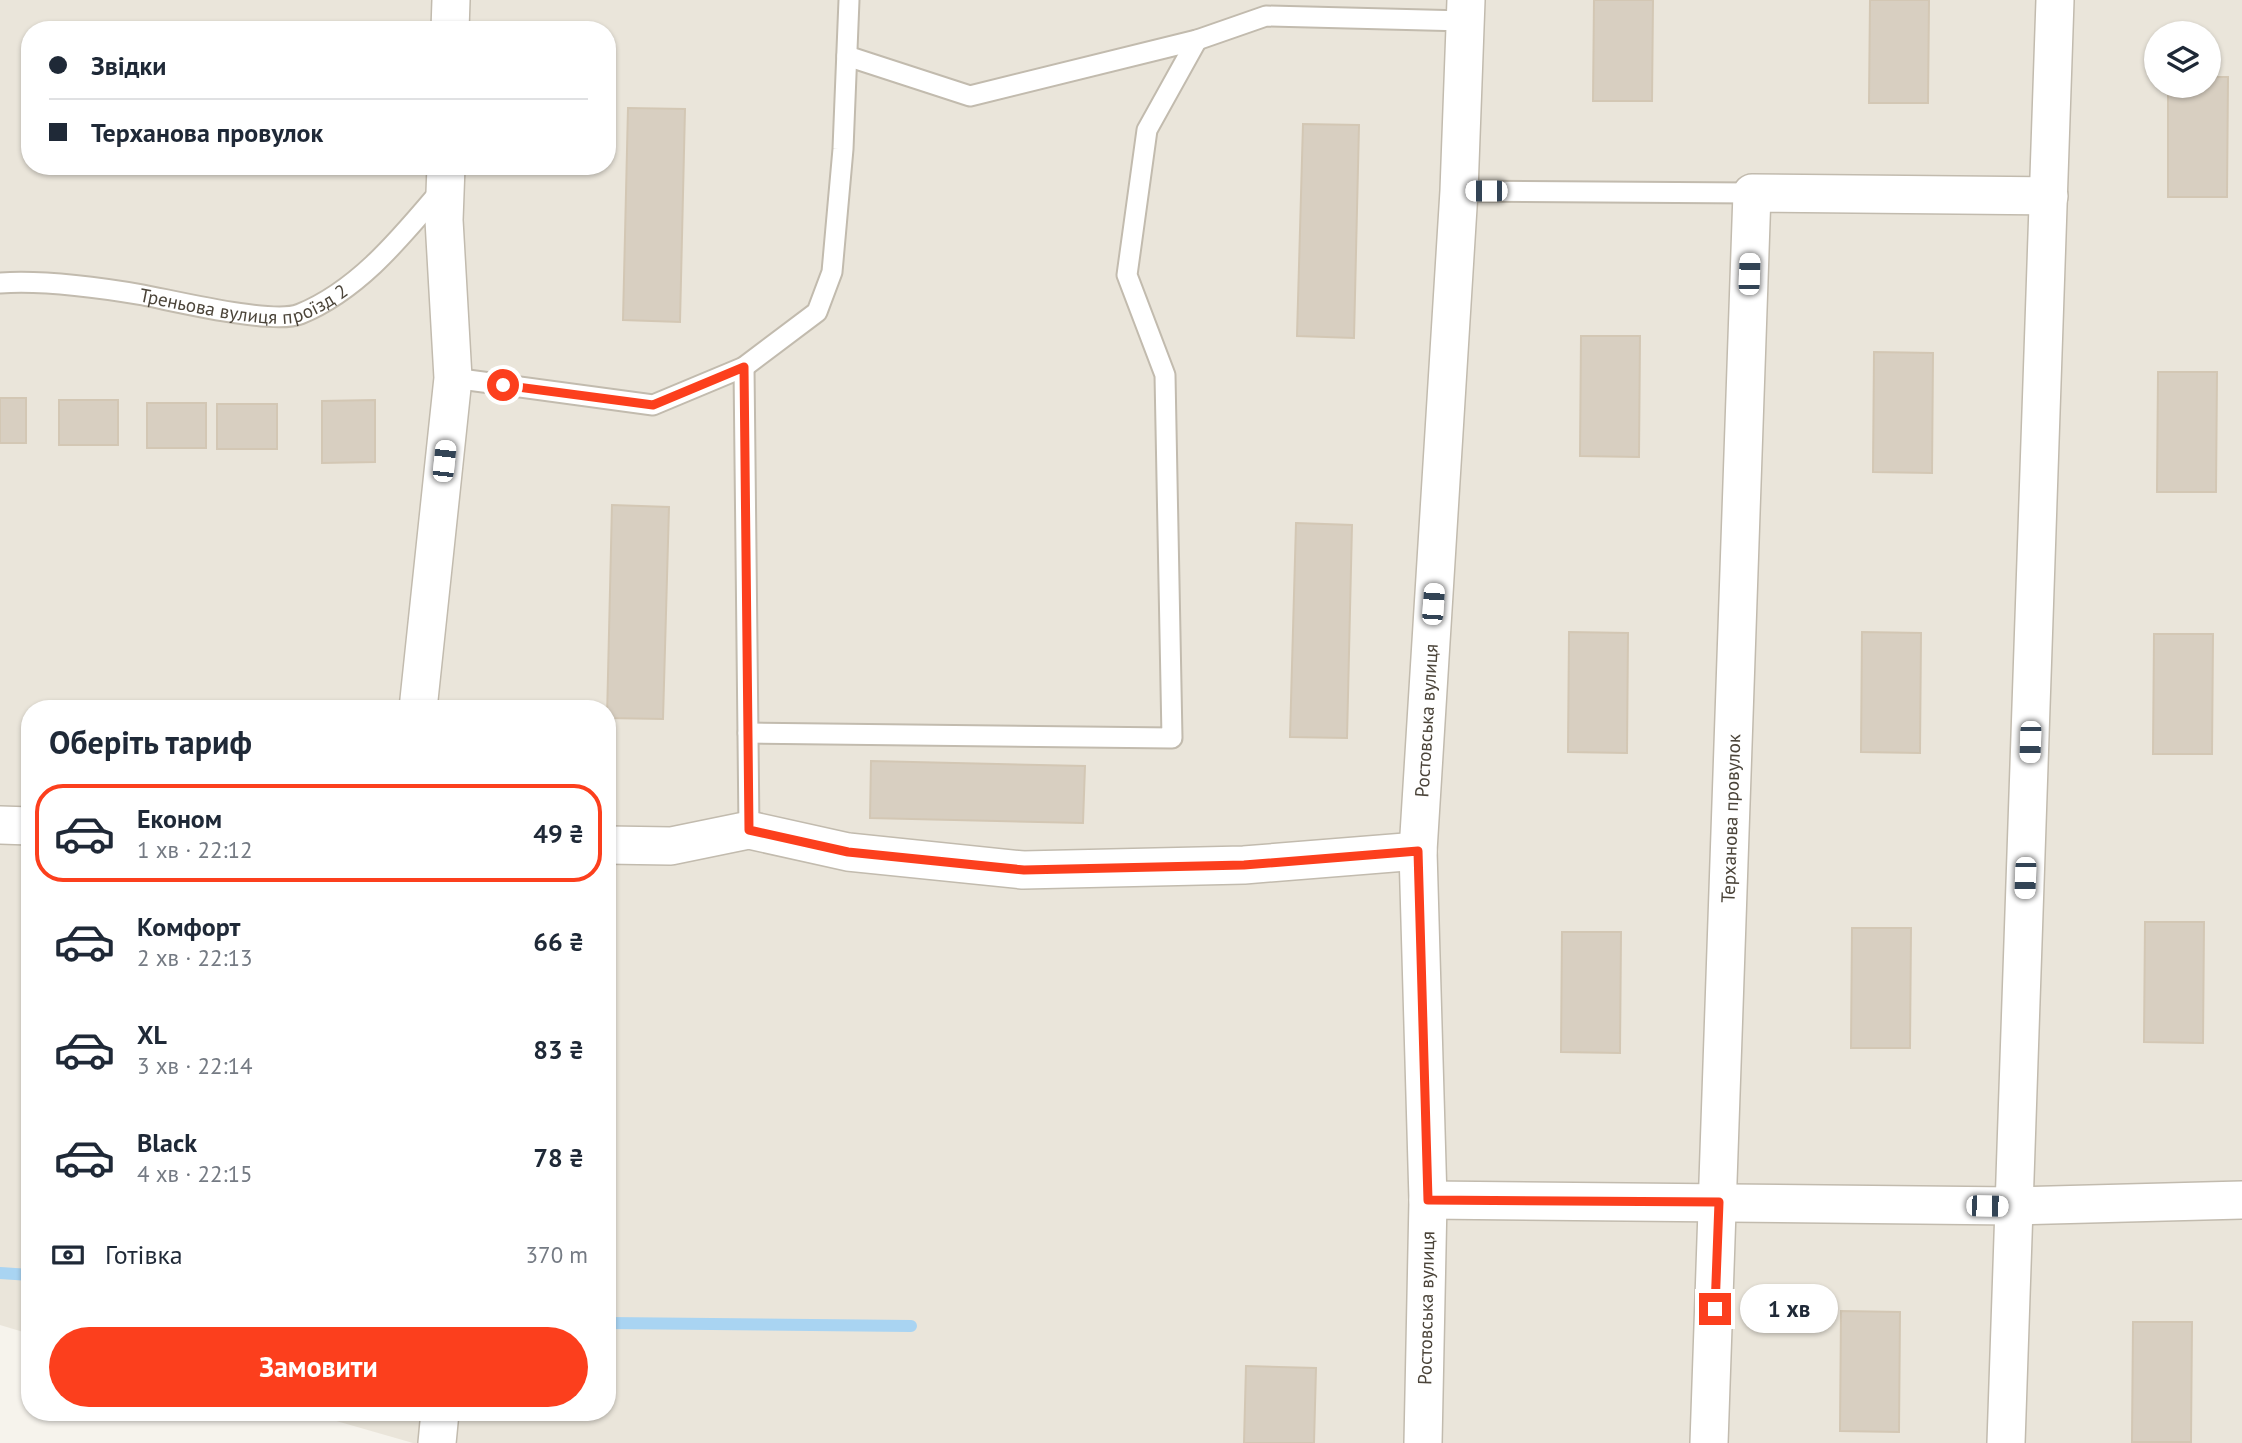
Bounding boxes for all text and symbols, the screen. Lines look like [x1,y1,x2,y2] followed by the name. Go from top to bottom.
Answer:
[2144,21,2221,98] map controls
[2144,21,2221,98] button: layers
[91,49,166,82] text: Звідки
[91,116,323,149] text: Терханова провулок
[1466,181,1508,202] car
[1738,253,1761,295] car
[138,279,352,329] street label: Треньова вулиця проїзд 2
[487,369,519,401] route start
[432,439,457,483] car
[1422,582,1445,626] car
[1409,643,1443,798] street label: Ростовська вулиця
[49,721,252,763] text: Оберіть тариф
[2019,721,2042,763] car
[1716,734,1745,903] street label: Терханова провулок
[53,802,116,865] icon: car
[137,802,222,835] text: Економ
[533,817,584,850] text: 49 ₴
[137,835,253,864] text: 1 хв · 22:12
[2014,857,2037,899] car
[53,910,116,973] icon: car
[137,910,240,943] text: Комфорт
[533,925,584,958] text: 66 ₴
[137,943,253,972] text: 2 хв · 22:13
[53,1018,116,1081] icon: car
[137,1018,167,1051] text: XL
[533,1033,584,1066] text: 83 ₴
[137,1051,253,1080] text: 3 хв · 22:14
[53,1126,116,1189] icon: car
[137,1126,197,1159] text: Black
[533,1141,584,1174] text: 78 ₴
[137,1159,253,1188] text: 4 хв · 22:15
[1966,1195,2009,1217] car
[1412,1231,1439,1385] street label: Ростовська вулиця
[49,1236,87,1274] icon: cash
[105,1238,183,1271] text: Готівка
[526,1240,588,1269] text: 370 m
[1740,1284,1838,1334] callout: 1 хв
[1699,1293,1731,1325] route end
[1768,1294,1810,1323] text: 1 хв
[49,1327,588,1407] button: Замовити

